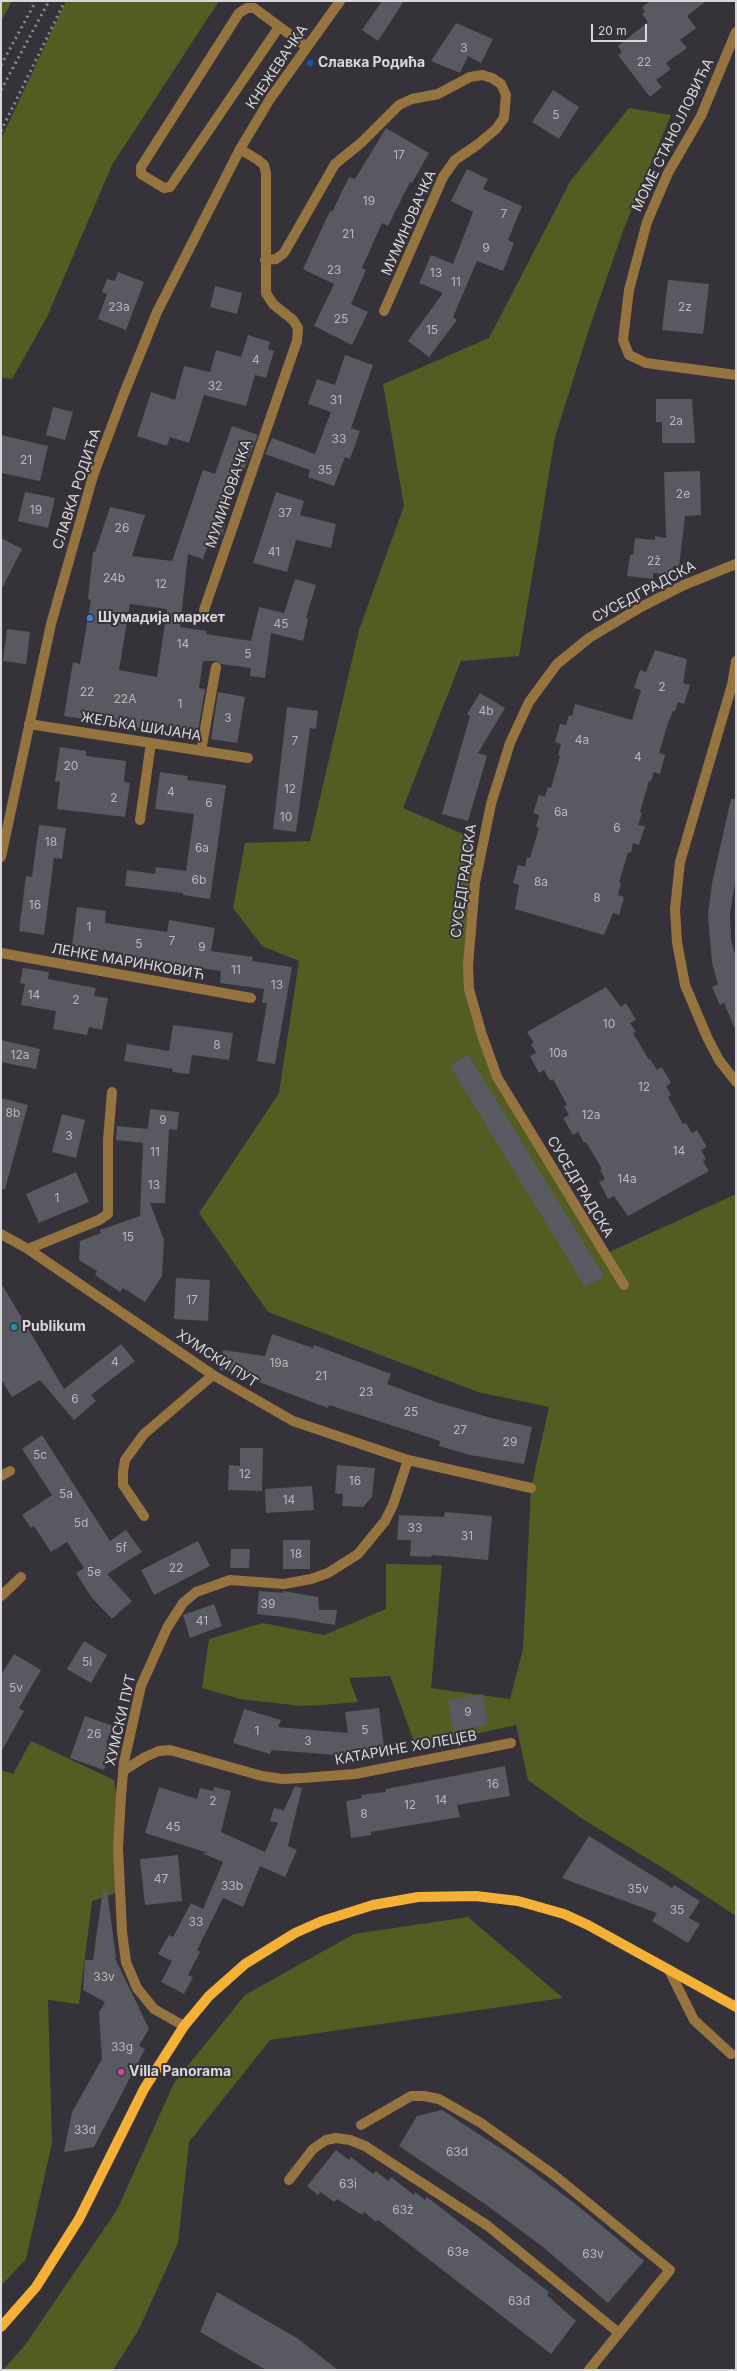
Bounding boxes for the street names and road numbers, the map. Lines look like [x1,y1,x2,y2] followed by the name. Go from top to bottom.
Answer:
[243,22,311,112] street label: КНЕЖЕВАЧКА
[629,56,717,214] street label: МОМЕ СТАНОЈЛОВИЋА
[378,168,440,278] street label: МУМИНОВАЧКА
[50,426,104,552] street label: СЛАВКА РОДИЋА
[203,438,255,550] street label: МУМИНОВАЧКА
[589,558,699,626] street label: СУСЕДГРАДСКА
[80,709,202,745] street label: ЖЕЉКА ШИЈАНА
[448,823,480,939] street label: СУСЕДГРАДСКА
[50,940,206,984] street label: ЛЕНКЕ МАРИНКОВИЋ
[543,1133,617,1241] street label: СУСЕДГРАДСКА
[173,1326,261,1392] street label: ХУМСКИ ПУТ
[102,1672,140,1768] street label: ХУМСКИ ПУТ
[334,1727,478,1769] street label: КАТАРИНЕ ХОЛЕЦЕВ

